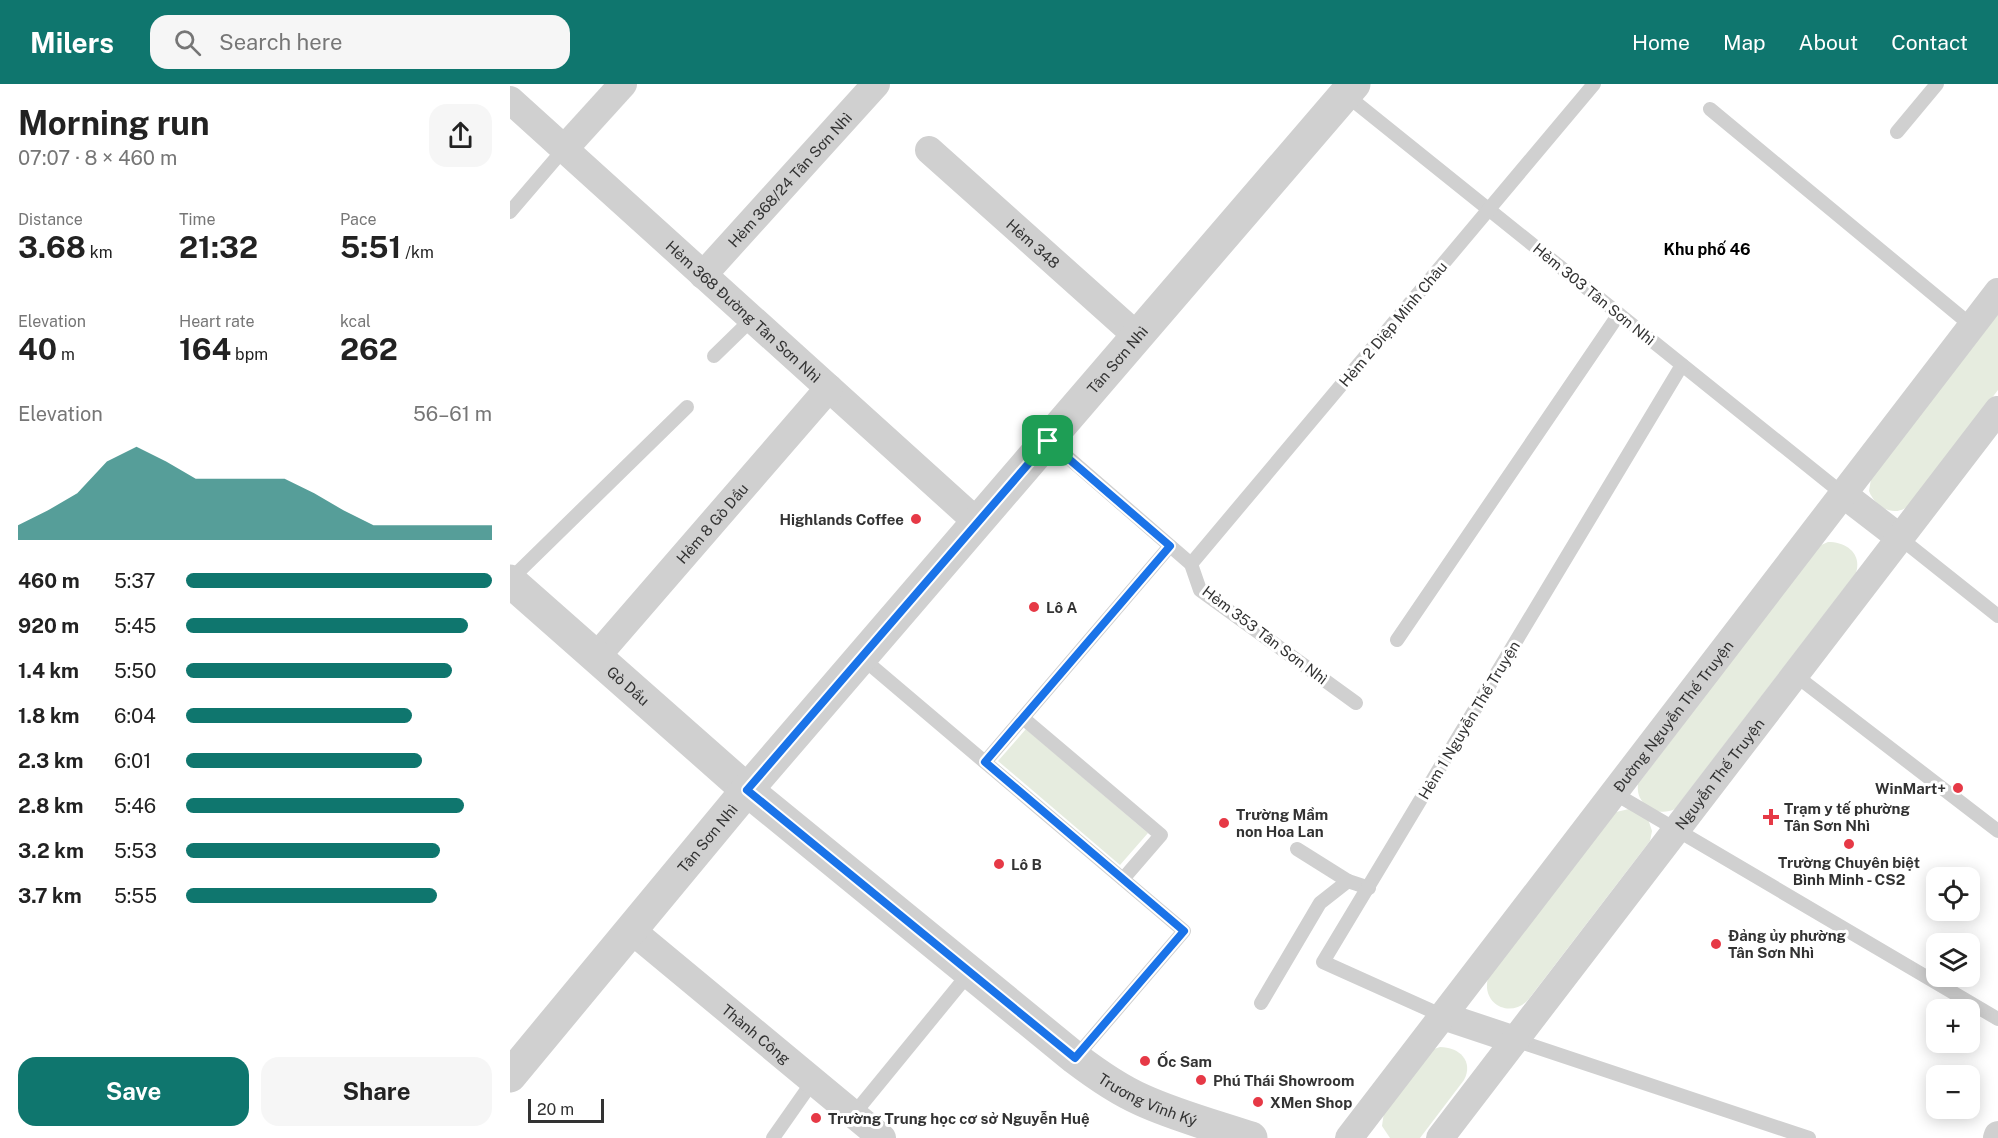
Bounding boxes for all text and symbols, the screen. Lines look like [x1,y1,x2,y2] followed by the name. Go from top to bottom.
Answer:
[150,15,570,69] search box
[30,26,114,59] text: Milers
[171,26,204,59] icon: search
[219,29,343,55] text: Search here
[1632,30,1690,55] text: Home
[1723,30,1766,55] text: Map
[1799,30,1858,55] text: About
[1891,30,1968,55] text: Contact
[18,104,210,142] text: Morning run
[429,104,492,167] button: share
[724,109,855,250] street label: Hẻm 368/24 Tân Sơn Nhì
[18,146,177,170] text: 07:07 · 8 × 460 m
[18,210,83,229] text: Distance
[179,210,215,229] text: Time
[340,210,377,229] text: Pace
[1003,215,1063,271] street label: Hẻm 348
[18,229,86,265] text: 3.68
[179,229,258,265] text: 21:32
[340,229,401,265] text: 5:51
[663,237,825,386] street label: Hẻm 368 Đường Tân Sơn Nhì
[1530,240,1658,348] street label: Hẻm 303 Tân Sơn Nhì
[1663,240,1751,259] district label: Khu phố 46
[86,243,113,262] text: km
[401,243,434,262] text: /km
[1336,258,1450,390] street label: Hẻm 2 Diệp Minh Châu
[18,312,86,331] text: Elevation
[179,312,255,331] text: Heart rate
[340,312,371,331] text: kcal
[1083,322,1151,397] street label: Tân Sơn Nhì
[18,331,57,367] text: 40
[179,331,231,367] text: 164
[340,331,398,367] text: 262
[57,345,75,364] text: m
[231,345,268,364] text: bpm
[18,402,103,426] text: Elevation
[413,402,492,426] text: 56–61 m
[1022,415,1073,466] pin
[1031,424,1064,457] icon: arrive
[673,480,751,567] street label: Hẻm 8 Gò Dầu
[779,511,904,528] place label: Highlands Coffee
[909,512,923,526] marker: Highlands Coffee
[18,569,80,593] text: 460 m
[114,569,156,593] text: 5:37
[1199,582,1331,688] street label: Hẻm 353 Tân Sơn Nhì
[1046,599,1077,616] place label: Lô A
[1027,600,1041,614] marker: Lô A
[18,614,79,638] text: 920 m
[114,614,156,638] text: 5:45
[1611,635,1737,795] street label: Đường Nguyễn Thế Truyện
[1415,638,1523,802] street label: Hẻm 1 Nguyễn Thế Truyện
[18,659,79,683] text: 1.4 km
[114,659,156,683] text: 5:50
[604,662,653,709] street label: Gò Dầu
[18,704,79,728] text: 1.8 km
[114,704,156,728] text: 6:04
[1670,715,1768,833] street label: Nguyễn Thế Truyện
[18,749,83,773] text: 2.3 km
[114,749,151,773] text: 6:01
[1875,780,1946,797] place label: WinMart+
[1951,781,1965,795] marker: WinMart+
[18,794,84,818] text: 2.8 km
[114,794,156,818] text: 5:46
[674,800,740,876] street label: Tân Sơn Nhì
[1784,800,1910,834] place label: Trạm y tế phường Tân Sơn Nhì
[1236,806,1328,840] place label: Trường Mầm non Hoa Lan
[1762,808,1780,826] marker: Trạm y tế phường Tân Sơn Nhì
[1217,816,1231,830] marker: Trường Mầm non Hoa Lan
[1842,837,1856,851] marker: Trường Chuyên biệt Bình Minh - CS2
[18,839,84,863] text: 3.2 km
[114,839,157,863] text: 5:53
[1778,854,1920,888] place label: Trường Chuyên biệt Bình Minh - CS2
[1011,856,1042,873] place label: Lô B
[992,857,1006,871] marker: Lô B
[1926,867,1980,1119] map controls
[1926,867,1980,921] button: locate
[18,884,82,908] text: 3.7 km
[114,884,157,908] text: 5:55
[1728,927,1847,961] place label: Đảng ủy phường Tân Sơn Nhì
[1926,933,1980,987] button: layers
[1709,937,1723,951] marker: Đảng ủy phường Tân Sơn Nhì
[1926,999,1980,1053] button: +
[719,1000,794,1067] street label: Thành Công
[1157,1051,1212,1070] place label: Ốc Sam
[1138,1054,1152,1068] marker: Ốc Sam
[18,1057,249,1126] button: Save
[261,1057,492,1126] button: Share
[1926,1065,1980,1119] button: −
[1095,1069,1200,1129] street label: Trương Vĩnh Ký
[1213,1072,1354,1089] place label: Phú Thái Showroom
[1194,1073,1208,1087] marker: Phú Thái Showroom
[1270,1094,1352,1111] place label: XMen Shop
[1251,1095,1265,1109] marker: XMen Shop
[528,1096,604,1124] scale bar
[537,1100,574,1119] text: 20 m
[828,1110,1090,1127] place label: Trường Trung học cơ sở Nguyễn Huệ
[809,1111,823,1125] marker: Trường Trung học cơ sở Nguyễn Huệ

